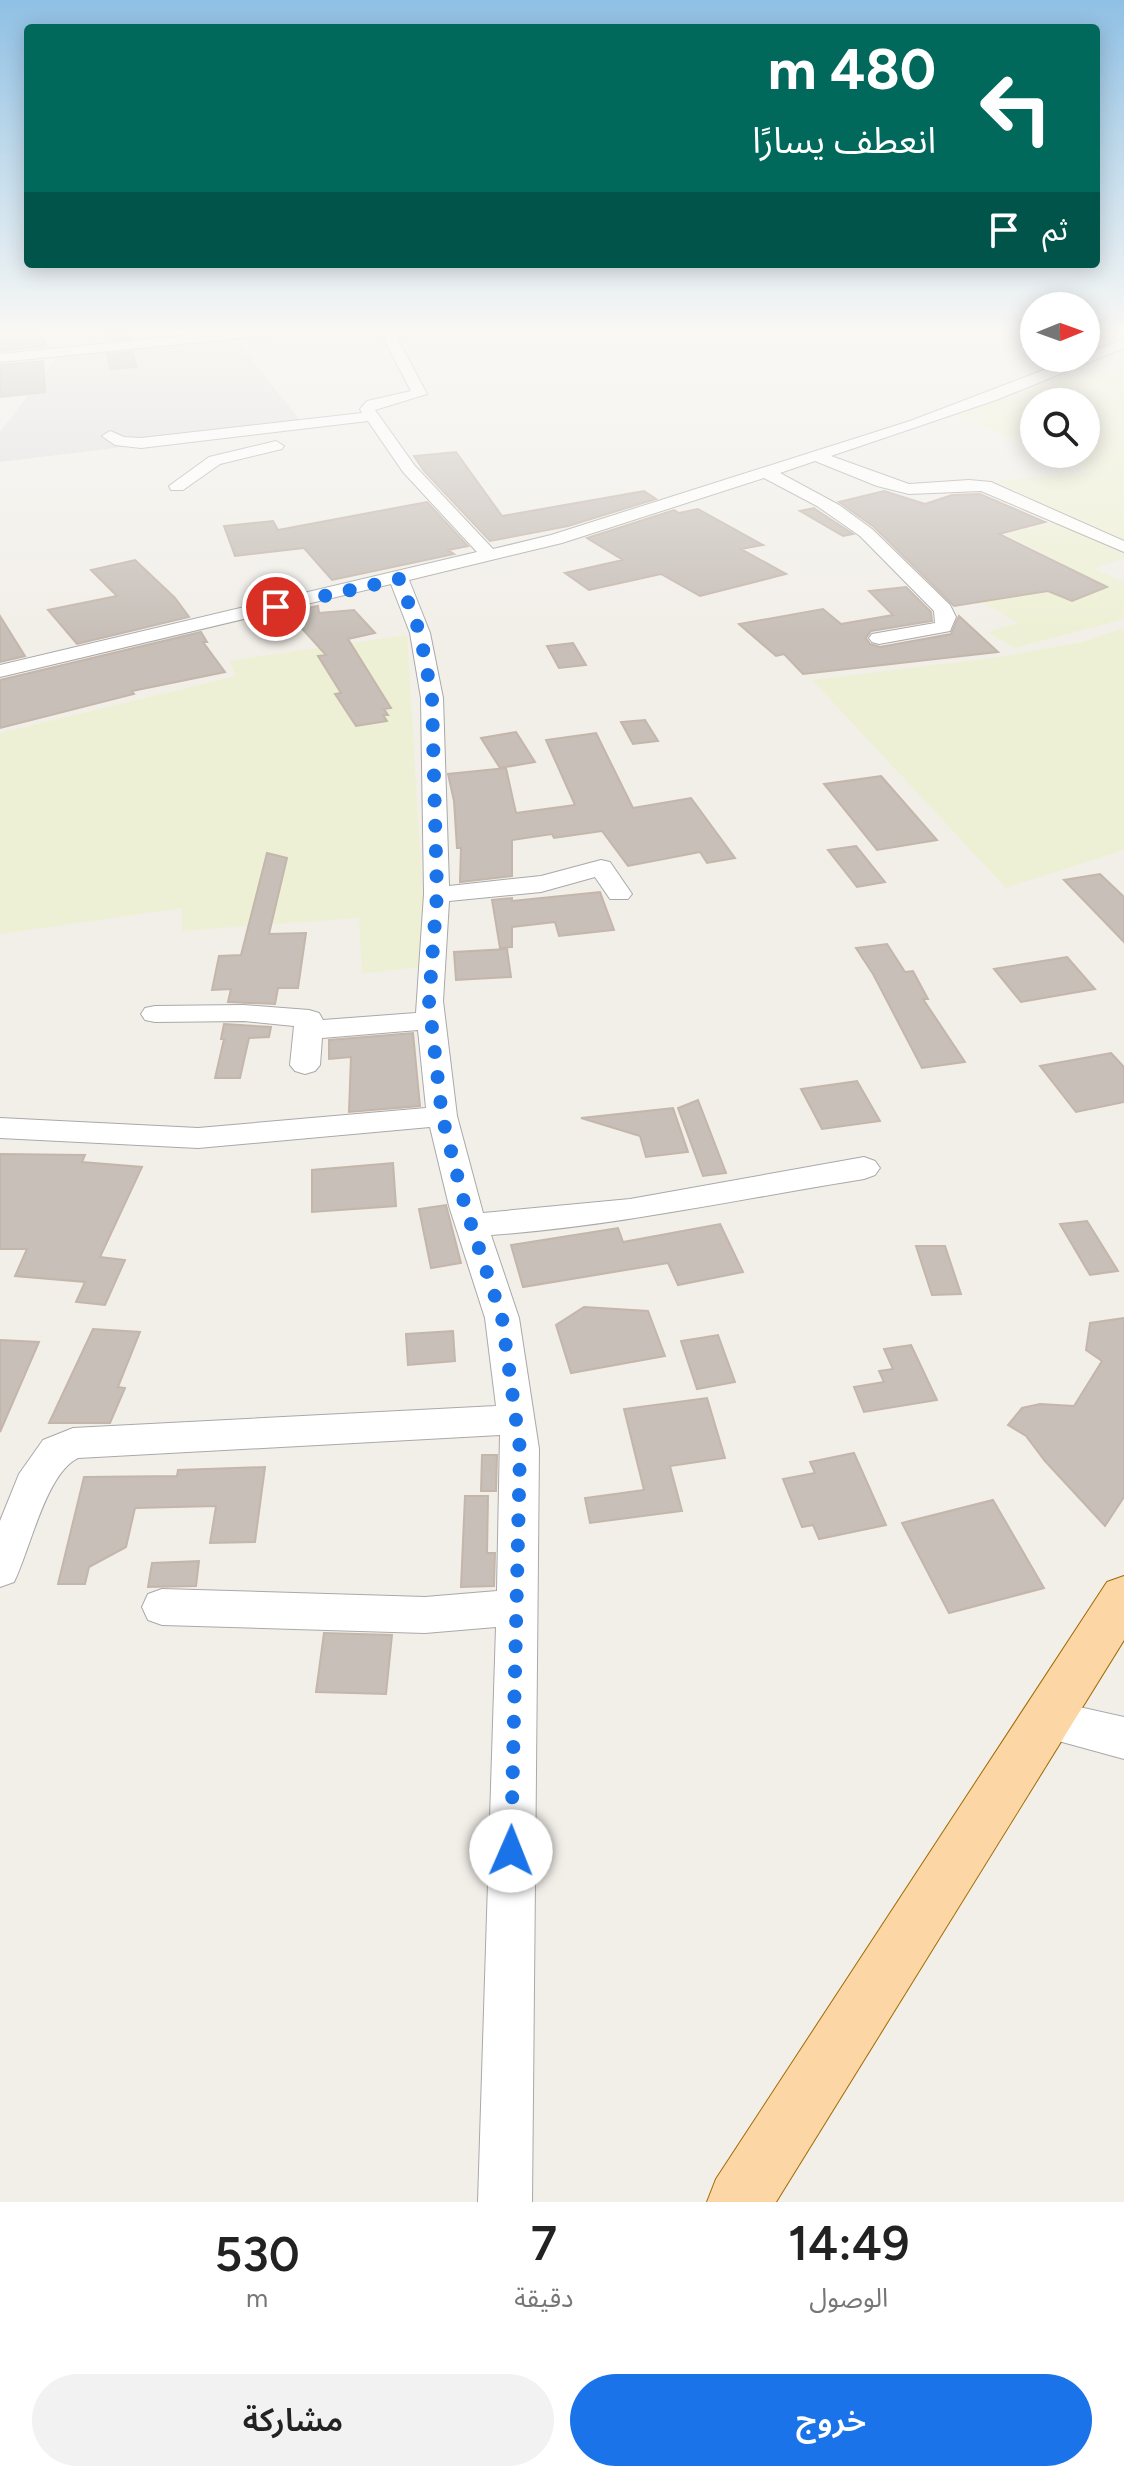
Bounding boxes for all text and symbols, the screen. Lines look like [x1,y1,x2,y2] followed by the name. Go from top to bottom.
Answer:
[768,36,936,103] text: 480 m
[964,56,1068,160] icon: left
[752,119,936,162] text: انعطف يسارًا
[982,208,1026,252] icon: arrive
[1042,211,1068,248] text: ثم
[1020,292,1100,372] north arrow
[1020,292,1100,468] map controls
[1020,388,1100,468] button: search
[242,573,310,641] pin
[254,585,298,629] icon: arrive
[469,1809,553,1893] position arrow
[531,2214,557,2272] text: 7
[788,2214,909,2272] text: 14:49
[215,2225,300,2283] text: 530
[246,2282,268,2314] text: m
[514,2282,573,2314] text: دقيقة
[809,2282,888,2314] text: الوصول
[32,2374,554,2466] button: مشاركة
[570,2374,1092,2466] button: خروج

